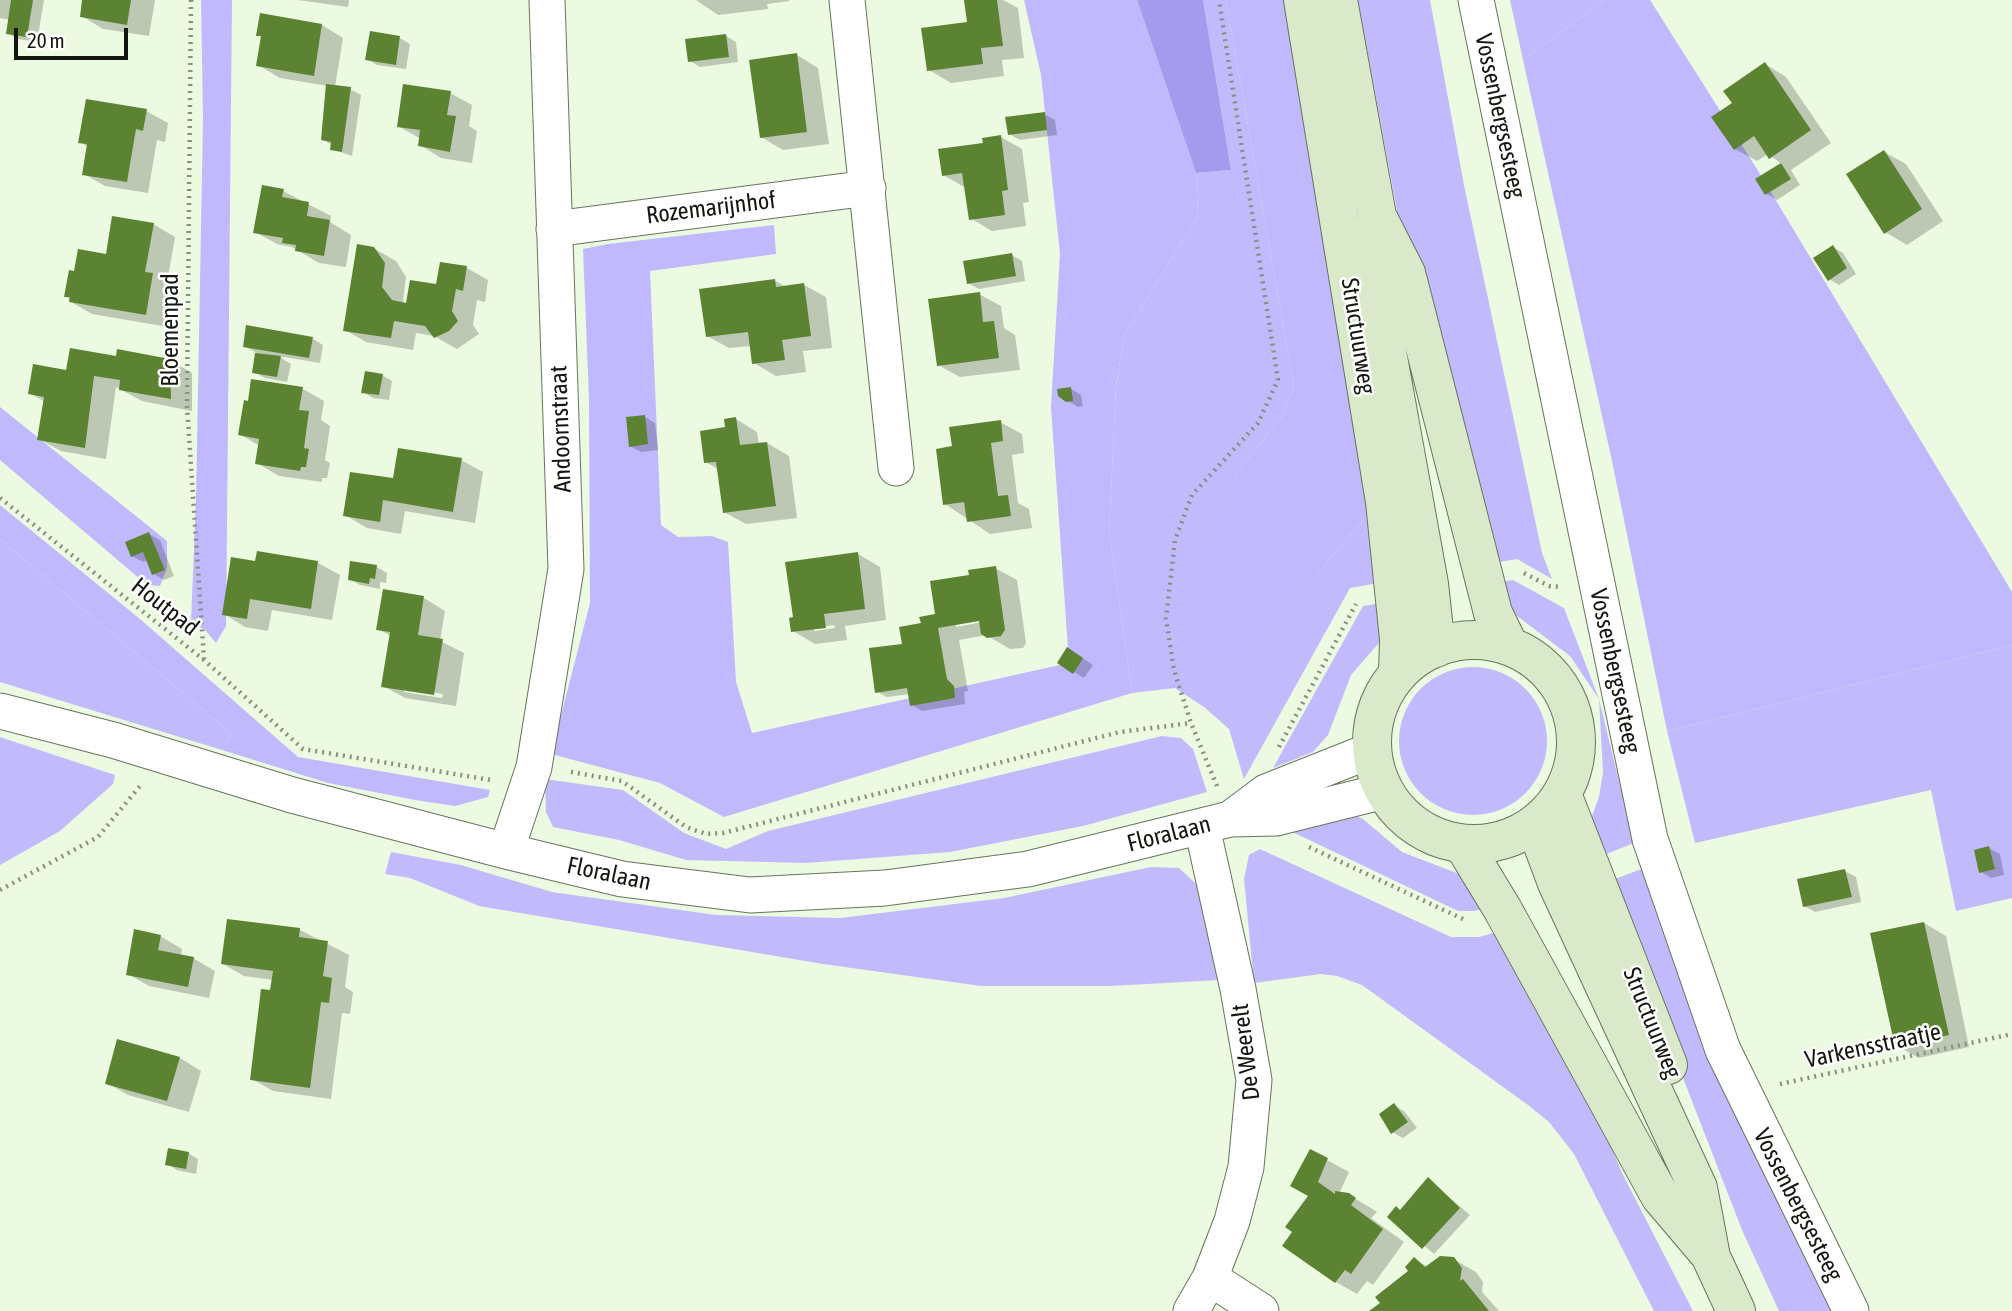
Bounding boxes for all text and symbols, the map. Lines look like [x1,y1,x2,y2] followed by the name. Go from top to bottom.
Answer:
[18,14,131,58] scale bar
[27,28,65,52] text: 20 m
[1469,31,1531,201] street label: Vossenbergsesteeg
[645,186,777,230] street label: Rozemarijnhof
[156,273,184,387] street label: Bloemenpad
[1335,276,1381,396] street label: Structuurweg
[544,365,578,493] street label: Andoornstraat
[126,572,204,642] street label: Houtpad
[1584,586,1646,756] street label: Vossenbergsesteeg
[1124,810,1214,858] street label: Floralaan
[564,851,654,897] street label: Floralaan
[1617,963,1687,1083] street label: Structuurweg
[1226,1002,1266,1102] street label: De Weerelt
[1803,1018,1943,1074] street label: Varkensstraatje
[1747,1124,1849,1286] street label: Vossenbergsesteeg

